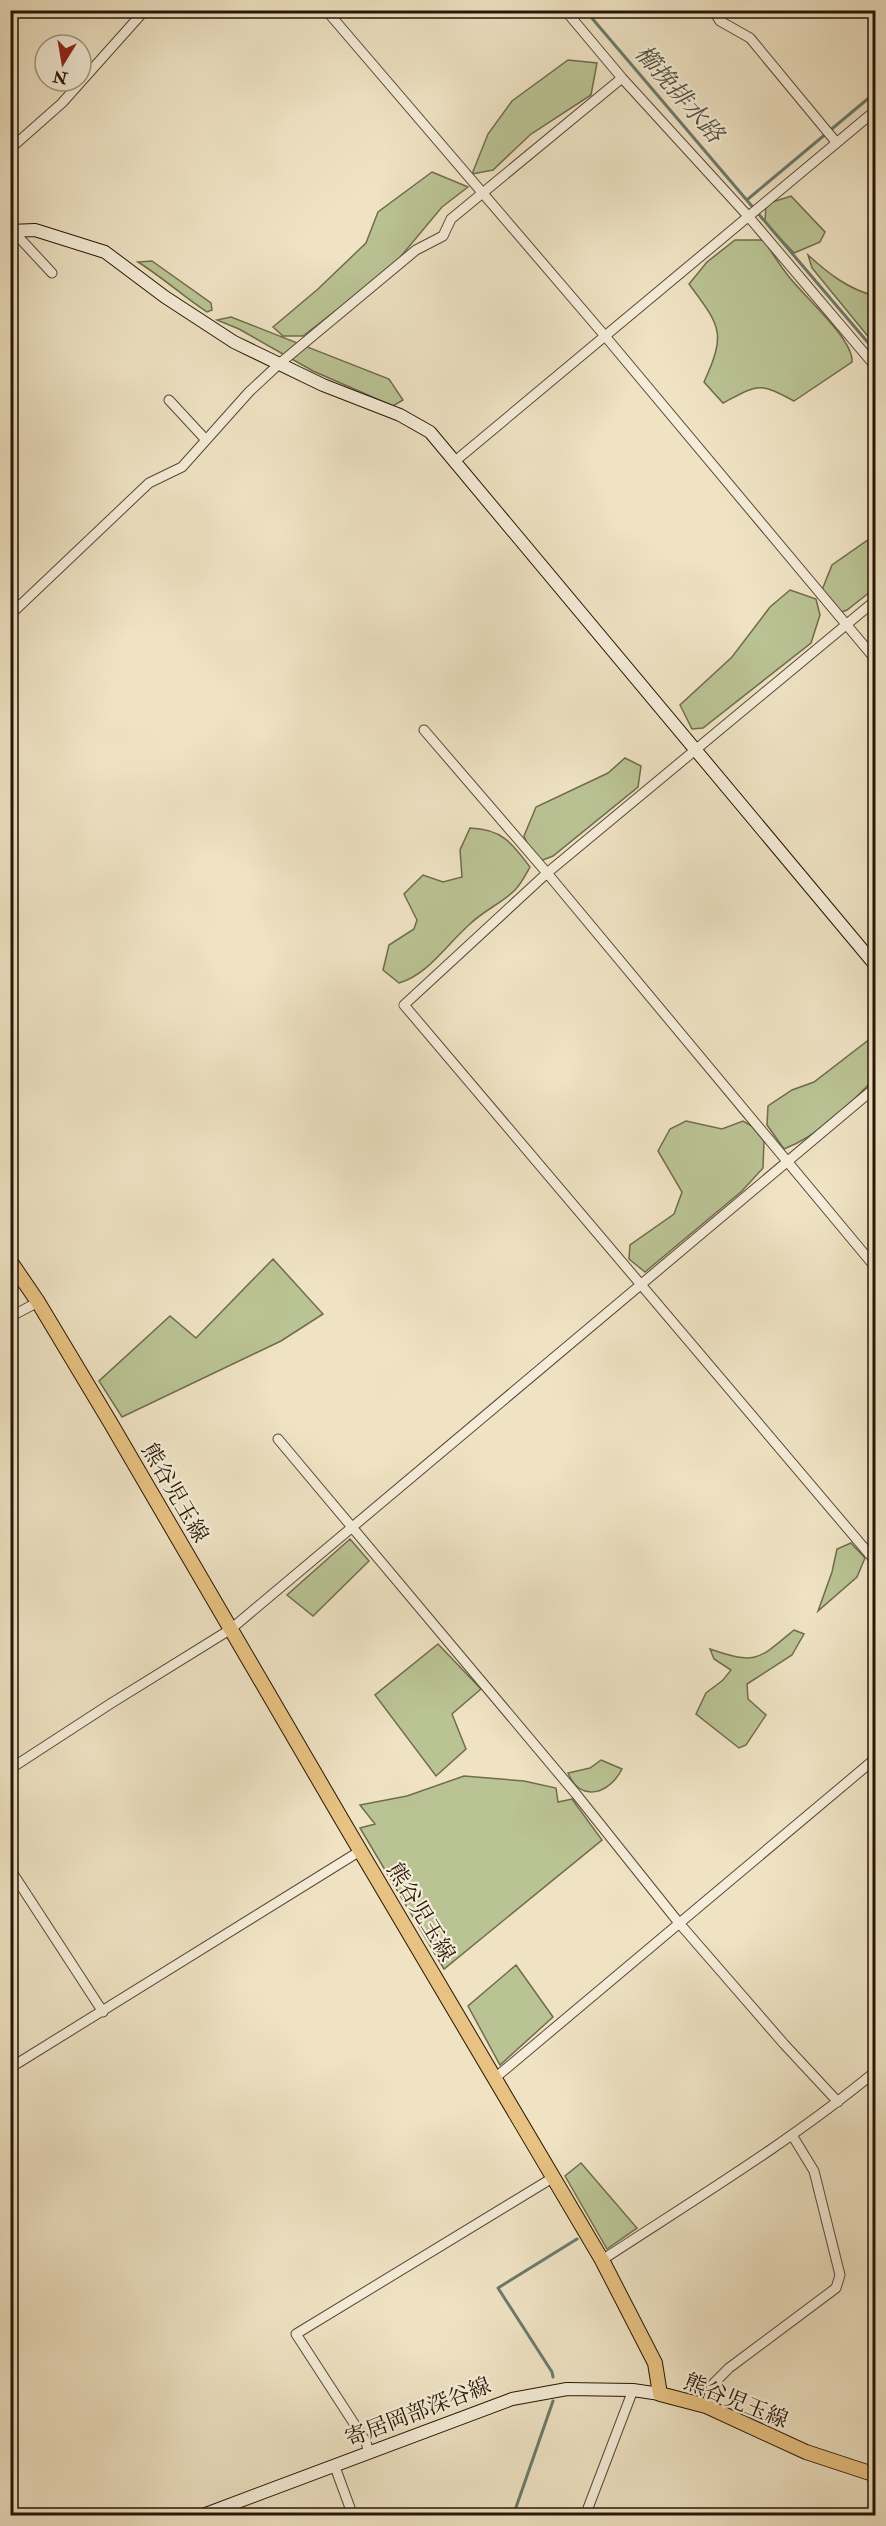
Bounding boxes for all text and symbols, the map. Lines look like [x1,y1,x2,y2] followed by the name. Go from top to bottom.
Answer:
[33,33,93,93] north arrow
[628,39,731,151] water label: 櫛挽排水路
[51,65,70,88] text: N
[135,1438,215,1548] street label: 熊谷児玉線
[381,1858,461,1966] street label: 熊谷児玉線
[680,2367,792,2435] street label: 熊谷児玉線
[341,2371,495,2453] street label: 寄居岡部深谷線

